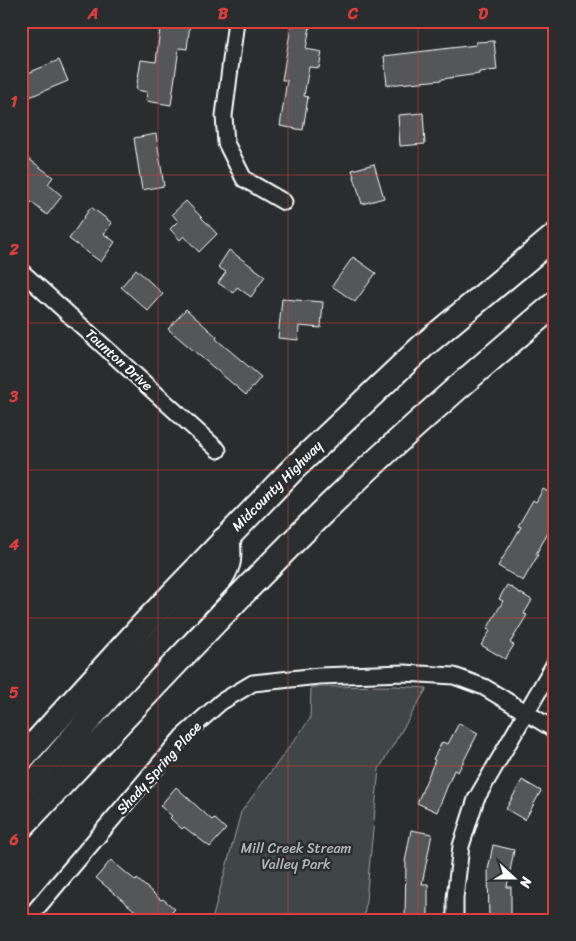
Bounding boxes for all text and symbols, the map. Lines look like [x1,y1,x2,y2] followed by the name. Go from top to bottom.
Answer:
[87,0,98,28] text: A
[218,0,229,28] text: B
[347,0,359,28] text: C
[478,0,488,28] text: D
[11,87,18,116] text: 1
[8,235,19,264] text: 2
[79,322,159,398] street label: Taunton Drive
[9,382,19,411] text: 3
[225,434,329,538] street label: Midcounty Highway
[8,530,19,559] text: 4
[9,678,19,707] text: 5
[110,715,208,820] street label: Shady Spring Place
[8,825,19,854] text: 6
[241,836,352,877] park label: Mill Creek Stream Valley Park
[488,854,538,904] north arrow
[512,873,539,892] text: N

